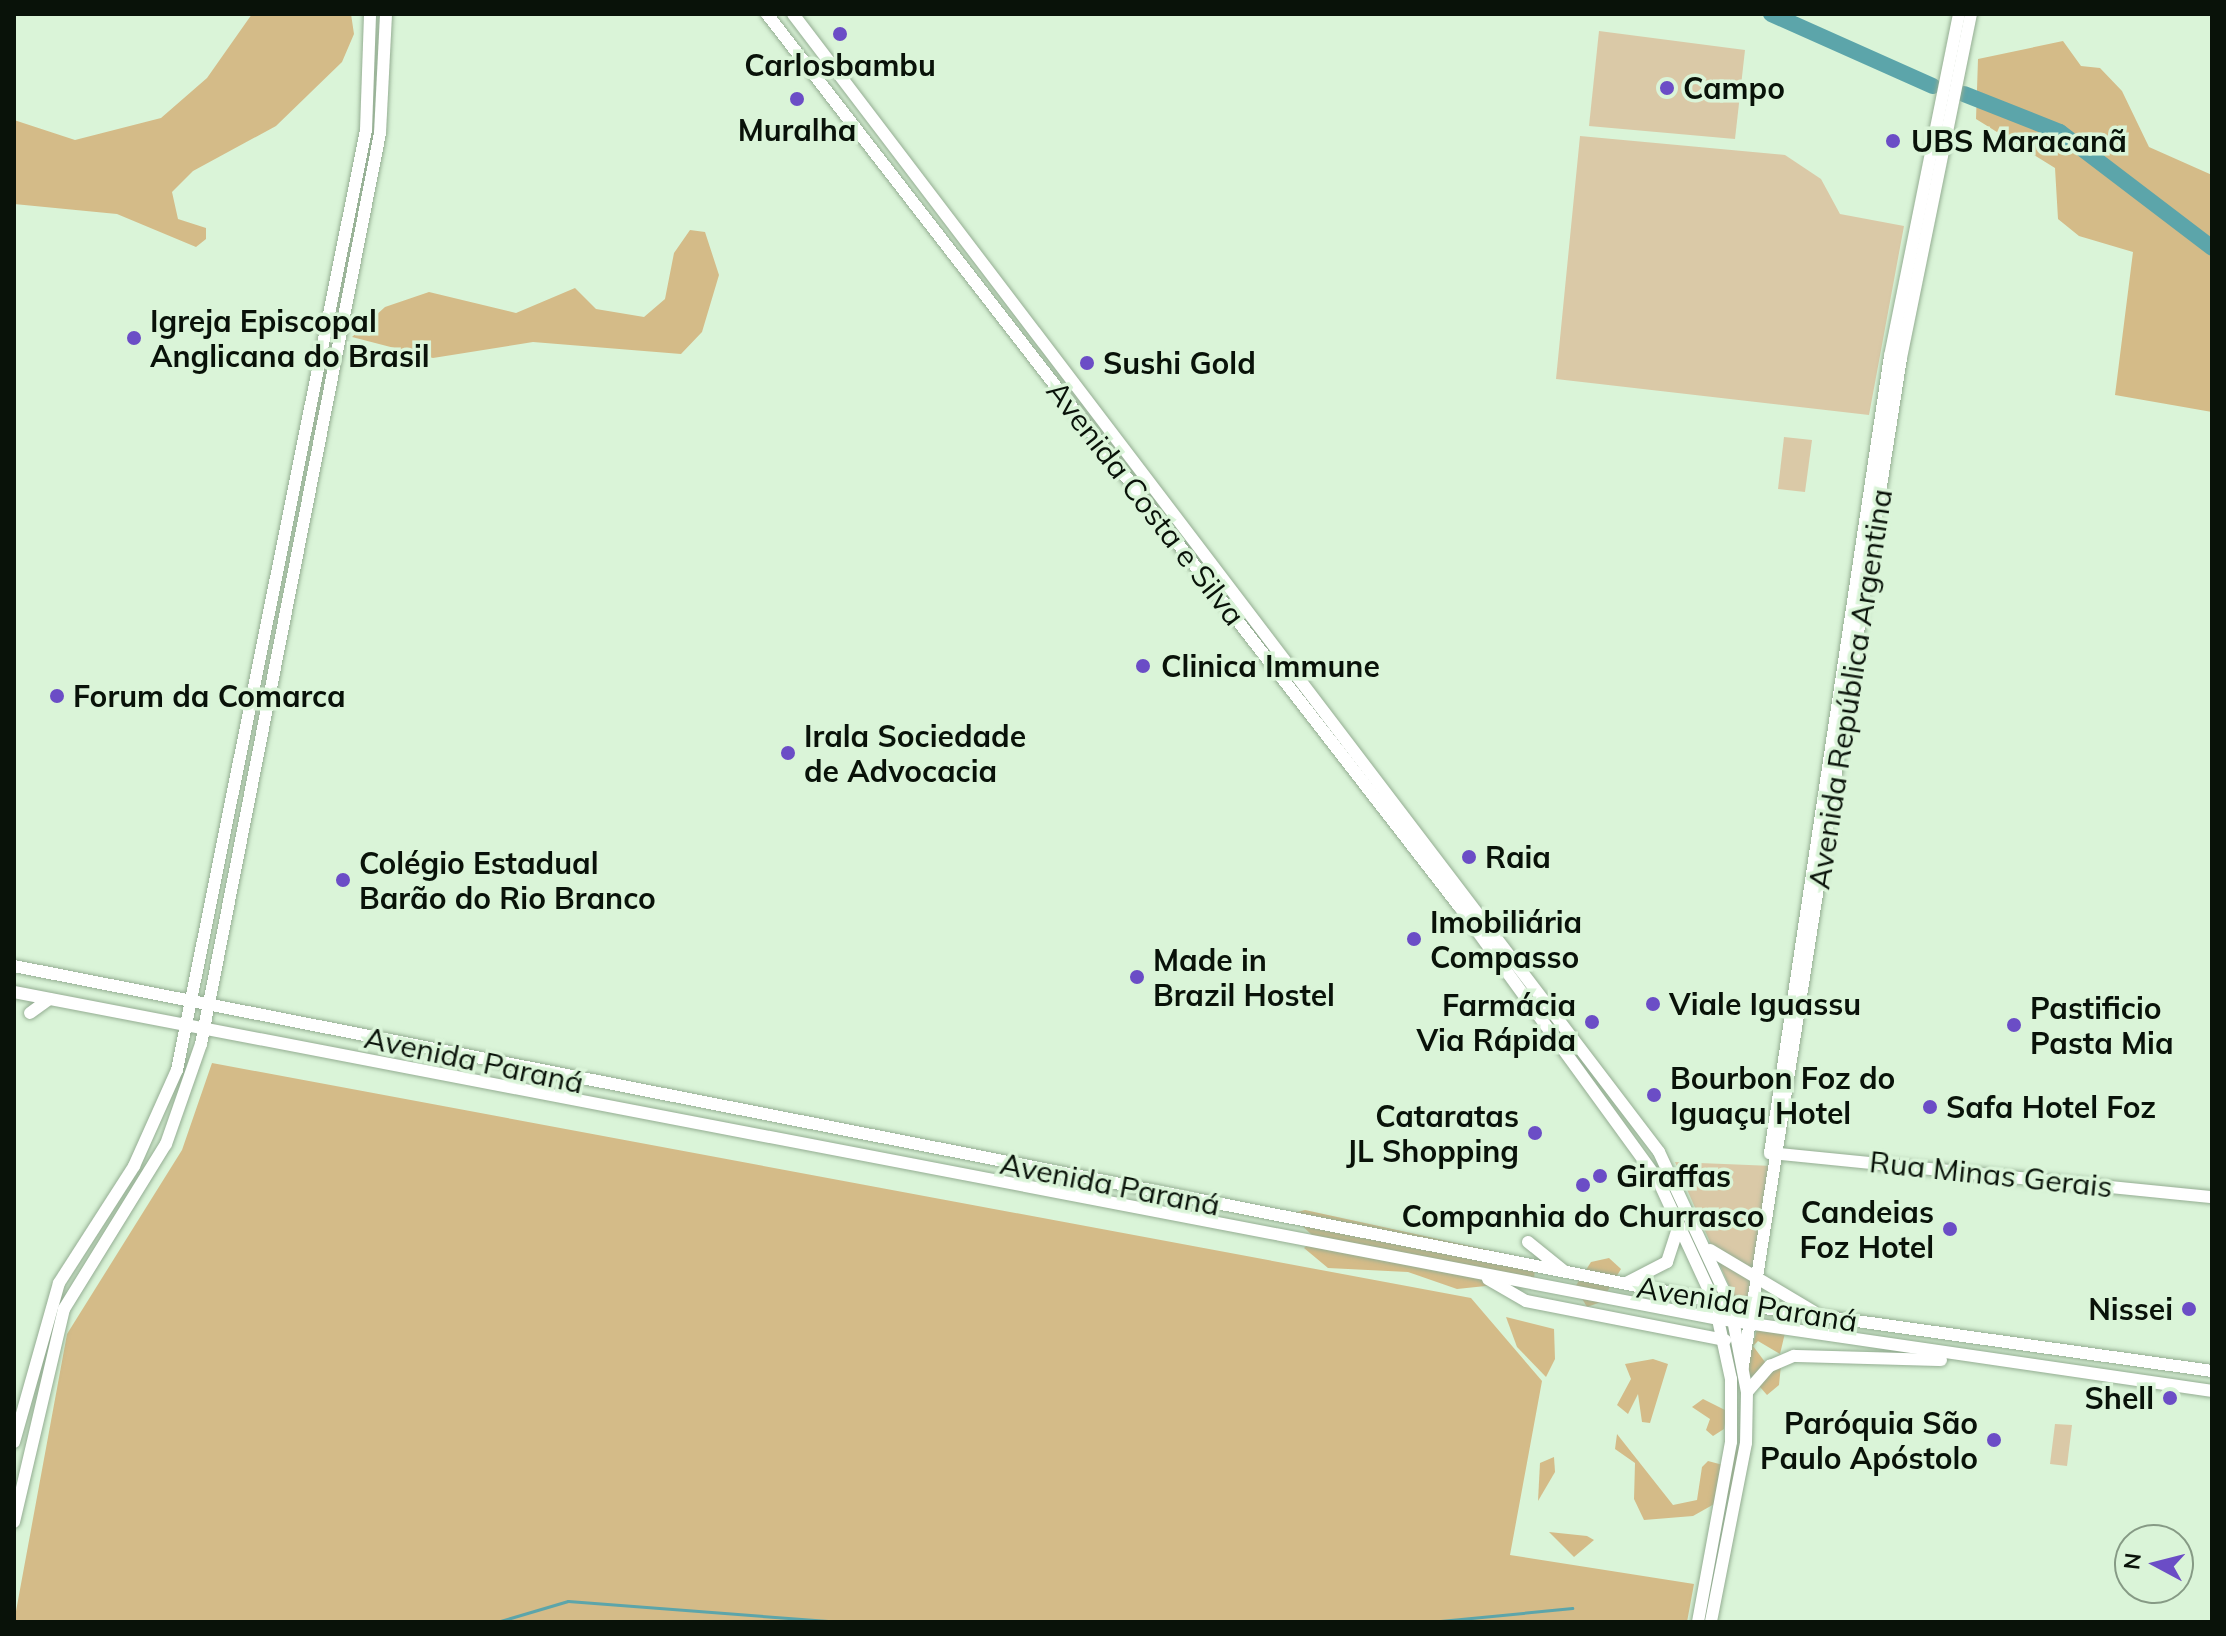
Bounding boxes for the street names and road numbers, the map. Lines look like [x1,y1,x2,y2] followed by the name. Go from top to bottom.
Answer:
[1039,374,1253,632] street label: Avenida Costa e Silva
[1801,486,1899,892] street label: Avenida República Argentina
[361,1019,587,1101] street label: Avenida Paraná
[1868,1143,2114,1205] street label: Rua Minas Gerais
[997,1145,1223,1223] street label: Avenida Paraná
[1634,1269,1860,1339] street label: Avenida Paraná

